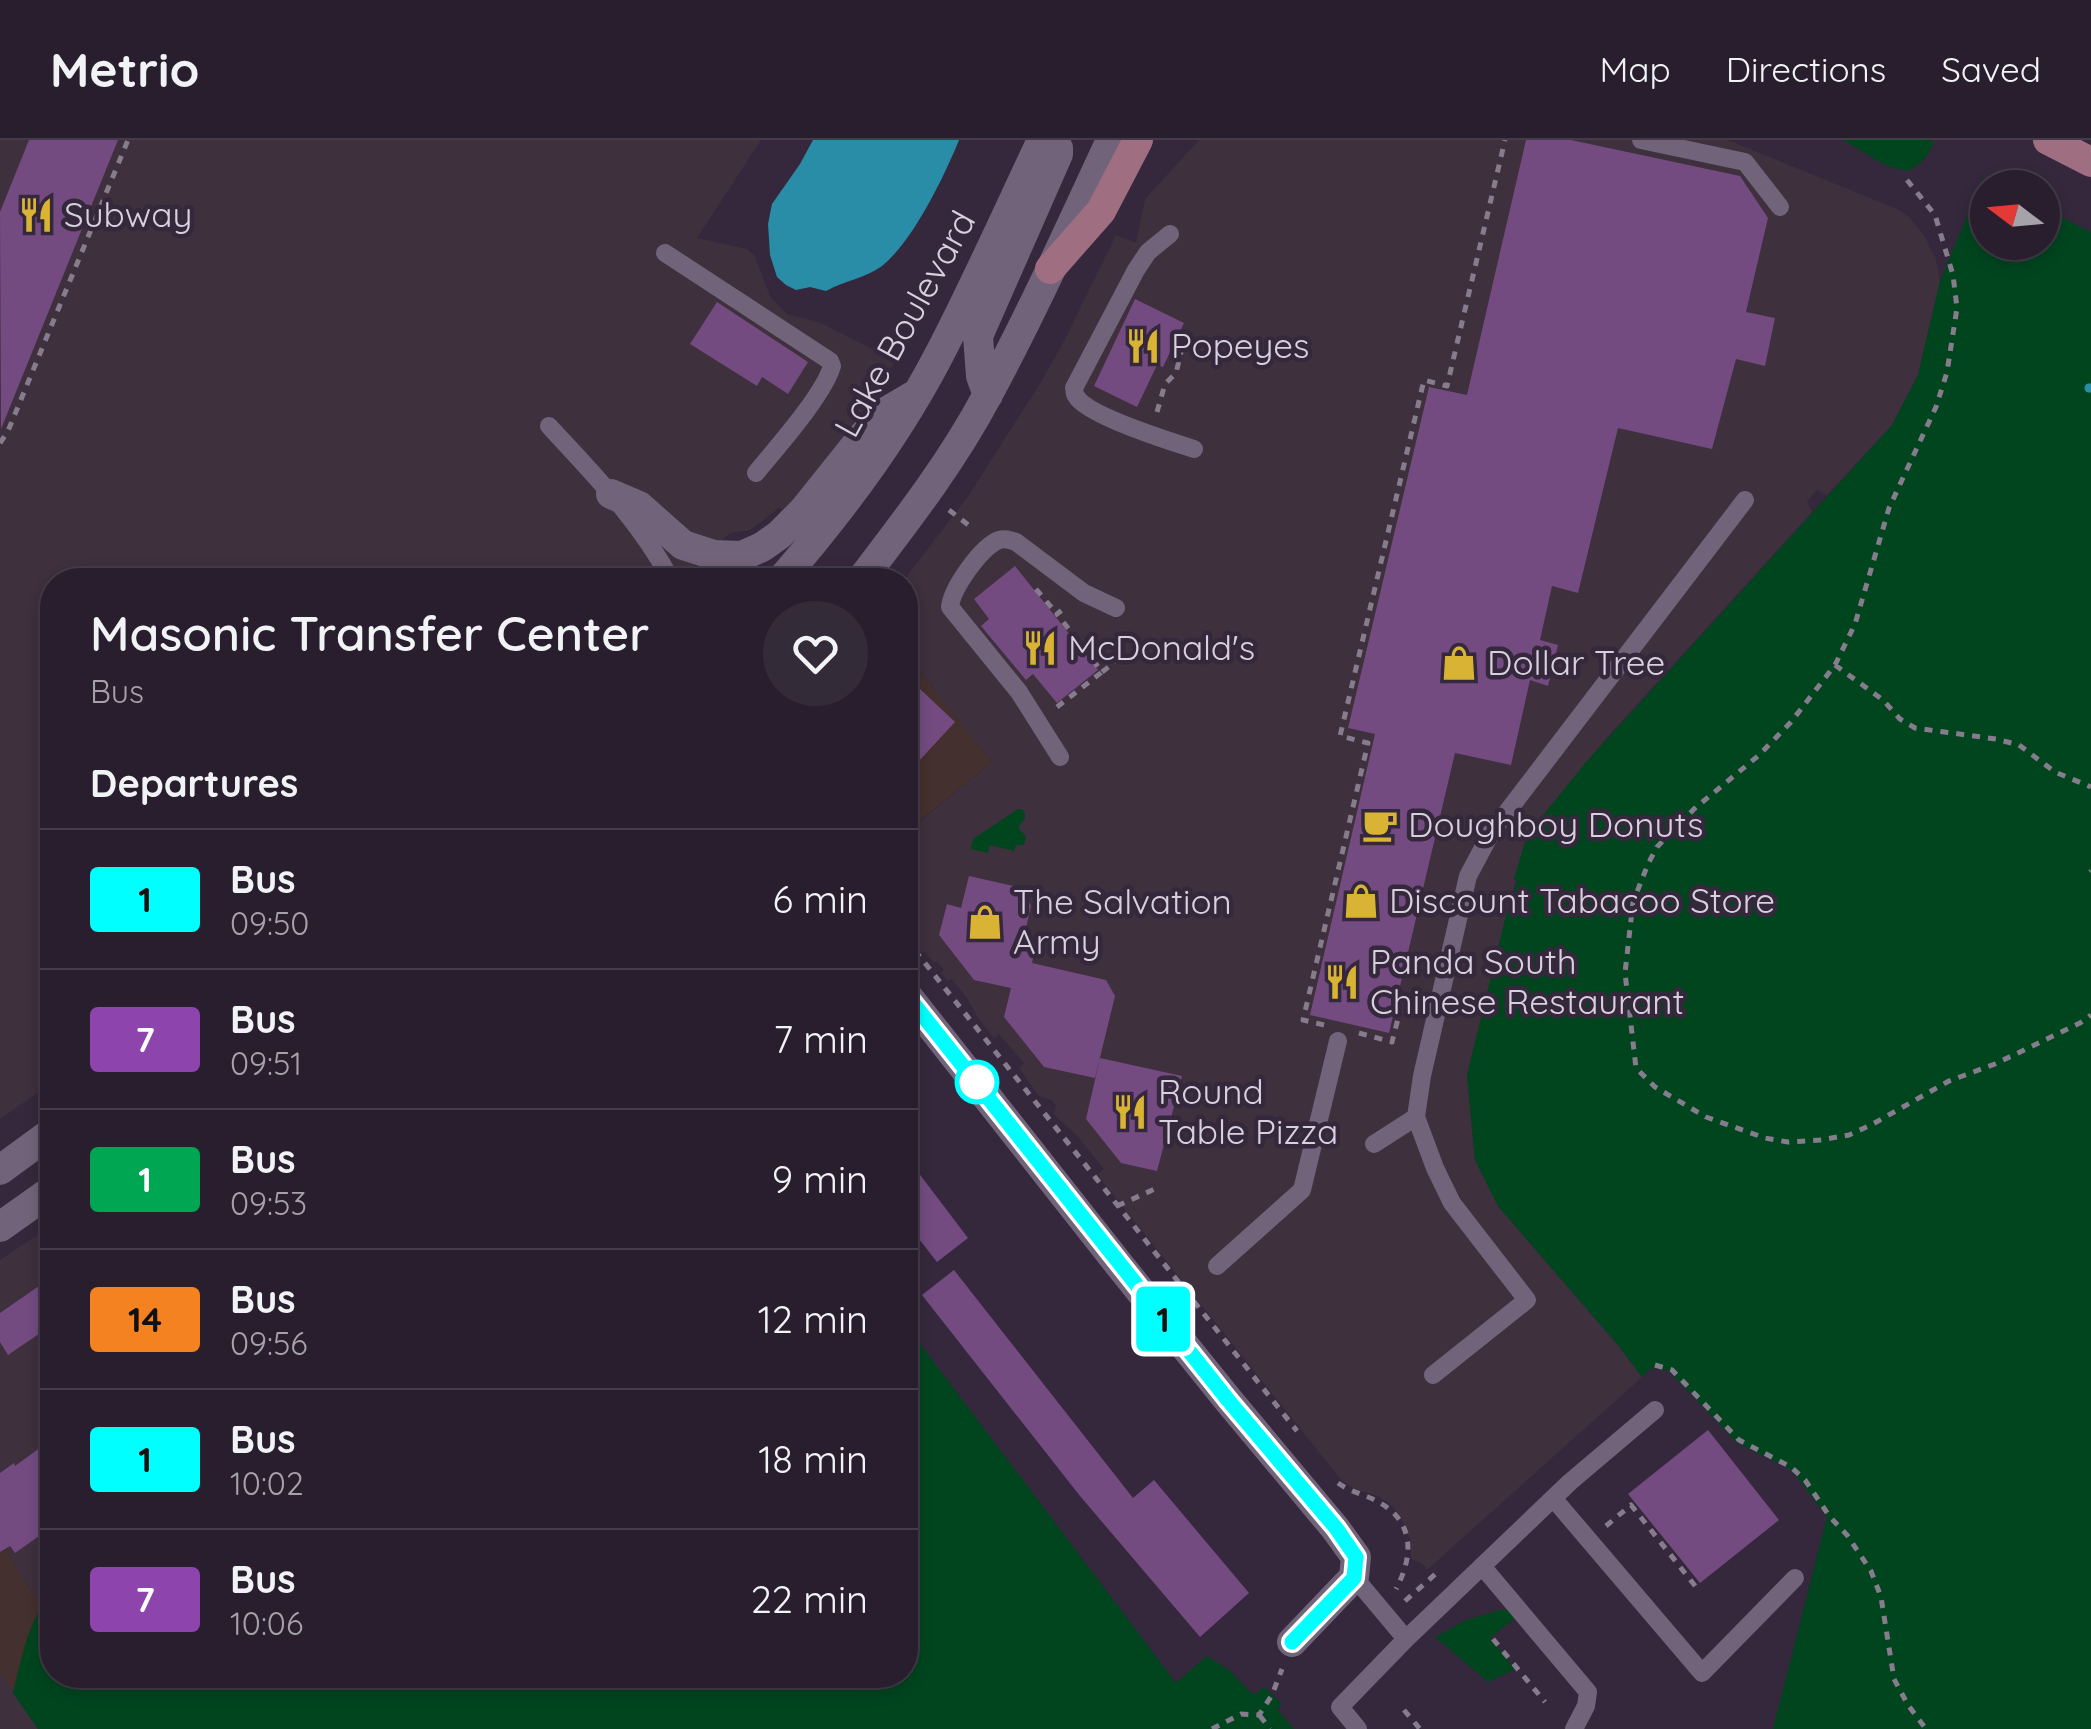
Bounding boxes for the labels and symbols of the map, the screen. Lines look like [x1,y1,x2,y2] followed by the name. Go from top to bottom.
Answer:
[1970,170,2060,260] north arrow
[64,192,192,236] place label: Subway
[17,196,55,234] restaurant icon: Subway
[824,203,984,444] street label: Lake Boulevard
[1171,323,1309,367] place label: Popeyes
[1124,327,1162,365] restaurant icon: Popeyes
[1068,625,1255,669] place label: McDonald's
[1021,629,1059,667] restaurant icon: McDonald's
[1487,640,1665,684] place label: Dollar Tree
[1440,644,1478,682] shop icon: Dollar Tree
[1408,802,1703,846] place label: Doughboy Donuts
[1361,806,1399,844] cafe icon: Doughboy Donuts
[1389,878,1775,922] place label: Discount Tabacoo Store
[1013,879,1232,963] place label: The Salvation Army
[1342,882,1380,920] shop icon: Discount Tabacoo Store
[966,903,1004,941] shop icon: The Salvation Army
[1370,939,1684,1023] place label: Panda South Chinese Restaurant
[1323,963,1361,1001] restaurant icon: Panda South Chinese Restaurant
[956,1061,998,1103] unlabelled marker
[1158,1069,1338,1153] place label: Round Table Pizza
[1111,1093,1149,1131] restaurant icon: Round Table Pizza
[1130,1286,1196,1352] line badge: 1

